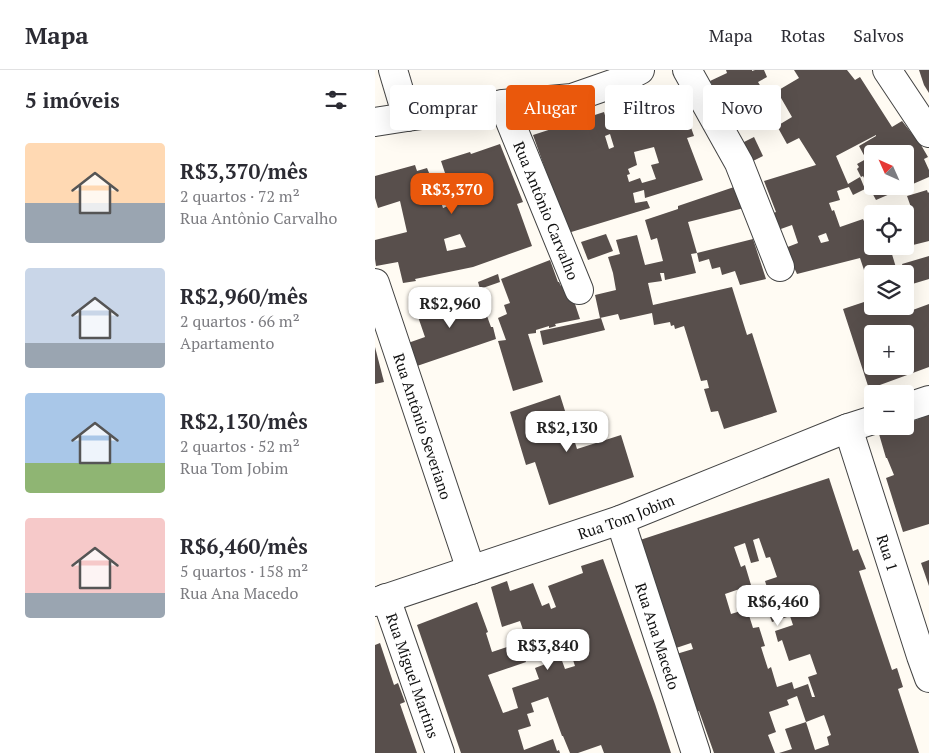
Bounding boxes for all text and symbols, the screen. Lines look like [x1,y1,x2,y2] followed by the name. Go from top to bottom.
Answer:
[25,19,89,51] text: Mapa
[709,23,753,47] text: Mapa
[781,23,825,47] text: Rotas
[853,23,904,47] text: Salvos
[390,85,496,130] chip: Comprar
[506,85,595,130] chip: Alugar
[605,85,693,130] chip: Filtros
[703,85,781,130] chip: Novo
[25,86,120,114] text: 5 imóveis
[322,86,350,114] icon: filters
[509,138,584,283] street label: Rua Antônio Carvalho
[864,145,914,195] north arrow
[864,145,914,435] map controls
[180,157,308,185] text: R$3,370/mês
[65,163,125,223] icon: home
[406,172,498,215] pin: R$3,370
[421,178,483,200] text: R$3,370
[180,185,300,207] text: 2 quartos · 72 m²
[864,205,914,255] button: locate
[180,207,337,229] text: Rua Antônio Carvalho
[864,265,914,315] button: layers
[180,282,308,310] text: R$2,960/mês
[404,286,496,329] pin: R$2,960
[65,288,125,348] icon: home
[419,292,481,314] text: R$2,960
[180,310,300,332] text: 2 quartos · 66 m²
[864,325,914,375] button: +
[180,332,274,354] text: Apartamento
[389,351,457,502] street label: Rua Antônio Severiano
[864,385,914,435] button: −
[180,407,308,435] text: R$2,130/mês
[521,410,613,453] pin: R$2,130
[65,413,125,473] icon: home
[536,416,598,438] text: R$2,130
[180,435,300,457] text: 2 quartos · 52 m²
[180,457,288,479] text: Rua Tom Jobim
[575,489,677,544] street label: Rua Tom Jobim
[180,532,308,560] text: R$6,460/mês
[873,532,903,574] street label: Rua 1
[65,538,125,598] icon: home
[180,560,308,582] text: 5 quartos · 158 m²
[631,580,685,692] street label: Rua Ana Macedo
[180,582,298,604] text: Rua Ana Macedo
[732,584,824,627] pin: R$6,460
[747,590,809,612] text: R$6,460
[382,610,444,741] street label: Rua Miguel Martins
[502,628,594,671] pin: R$3,840
[517,634,579,656] text: R$3,840

